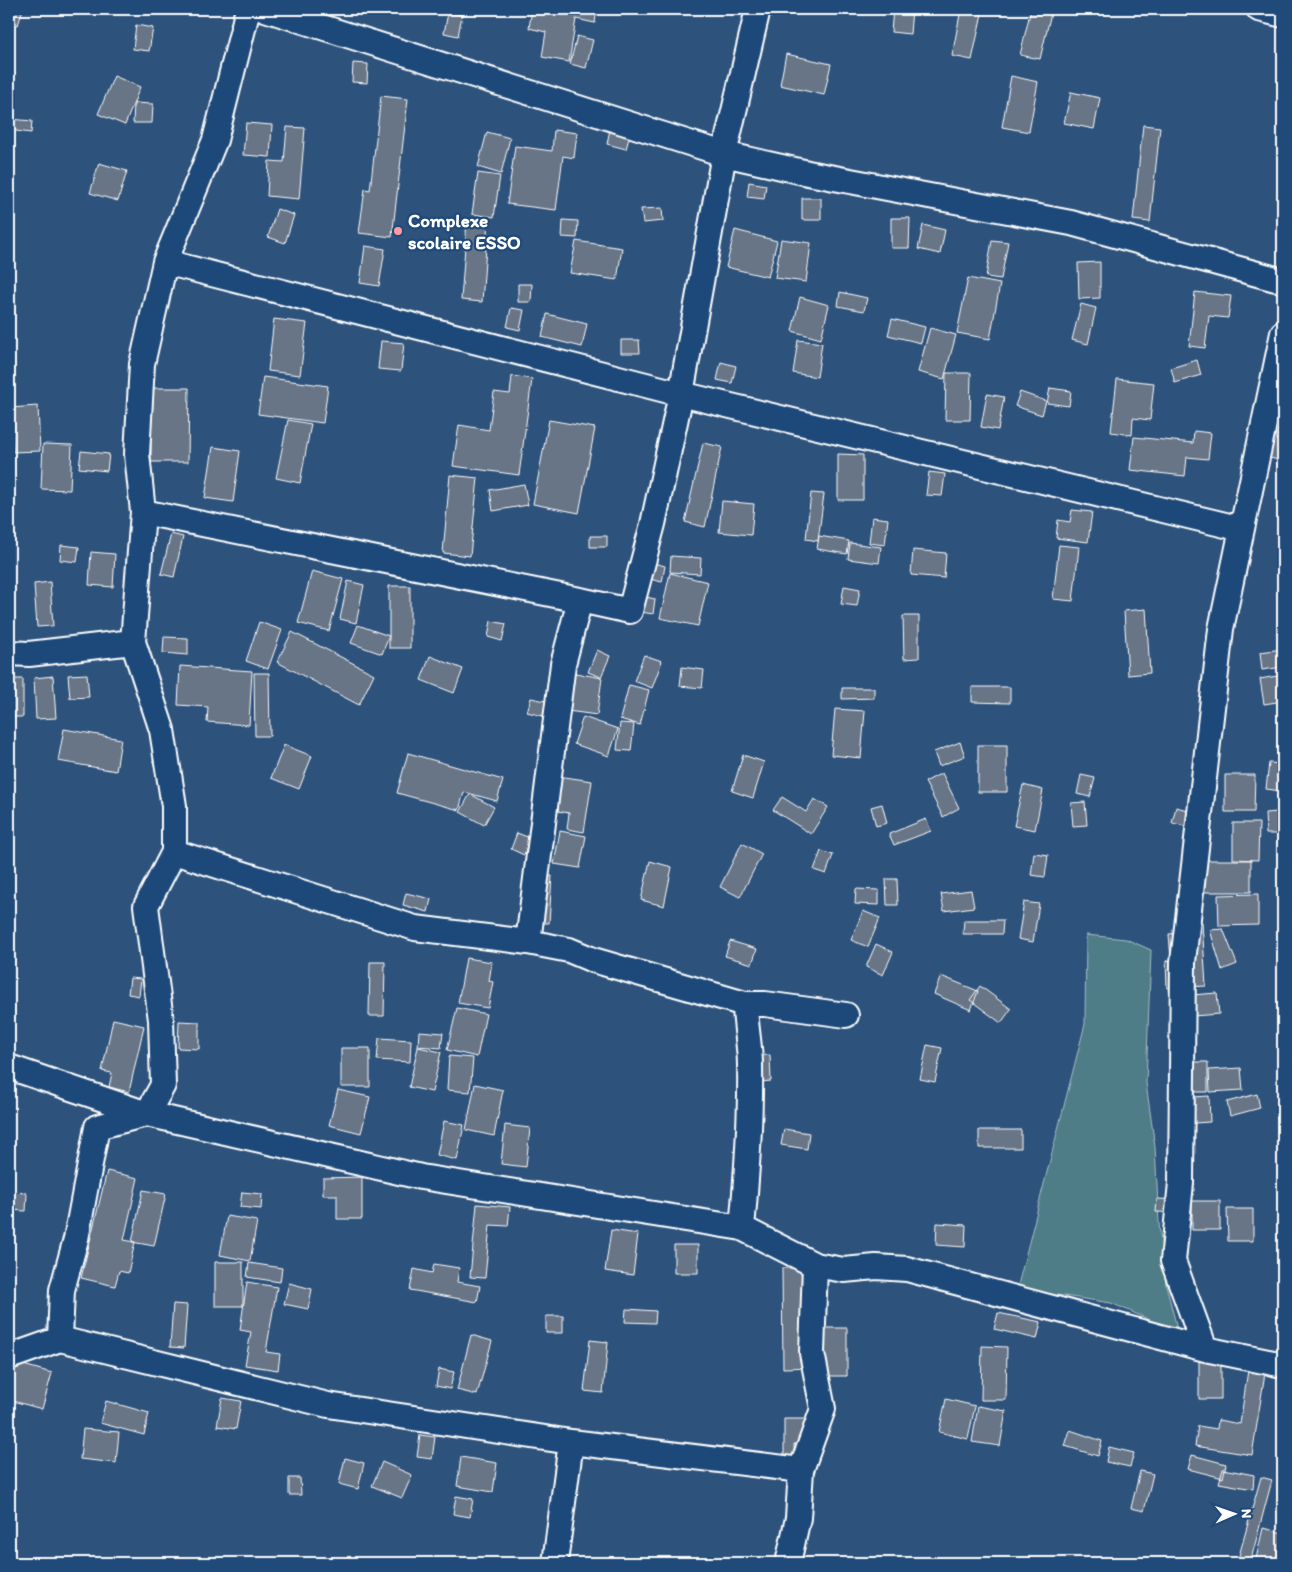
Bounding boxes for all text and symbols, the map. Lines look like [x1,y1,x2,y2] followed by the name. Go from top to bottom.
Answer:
[408,209,521,254] place label: Complexe scolaire ESSO
[392,225,404,237] marker: Complexe scolaire ESSO
[1210,1490,1260,1540] north arrow
[1238,1509,1255,1519] text: N

